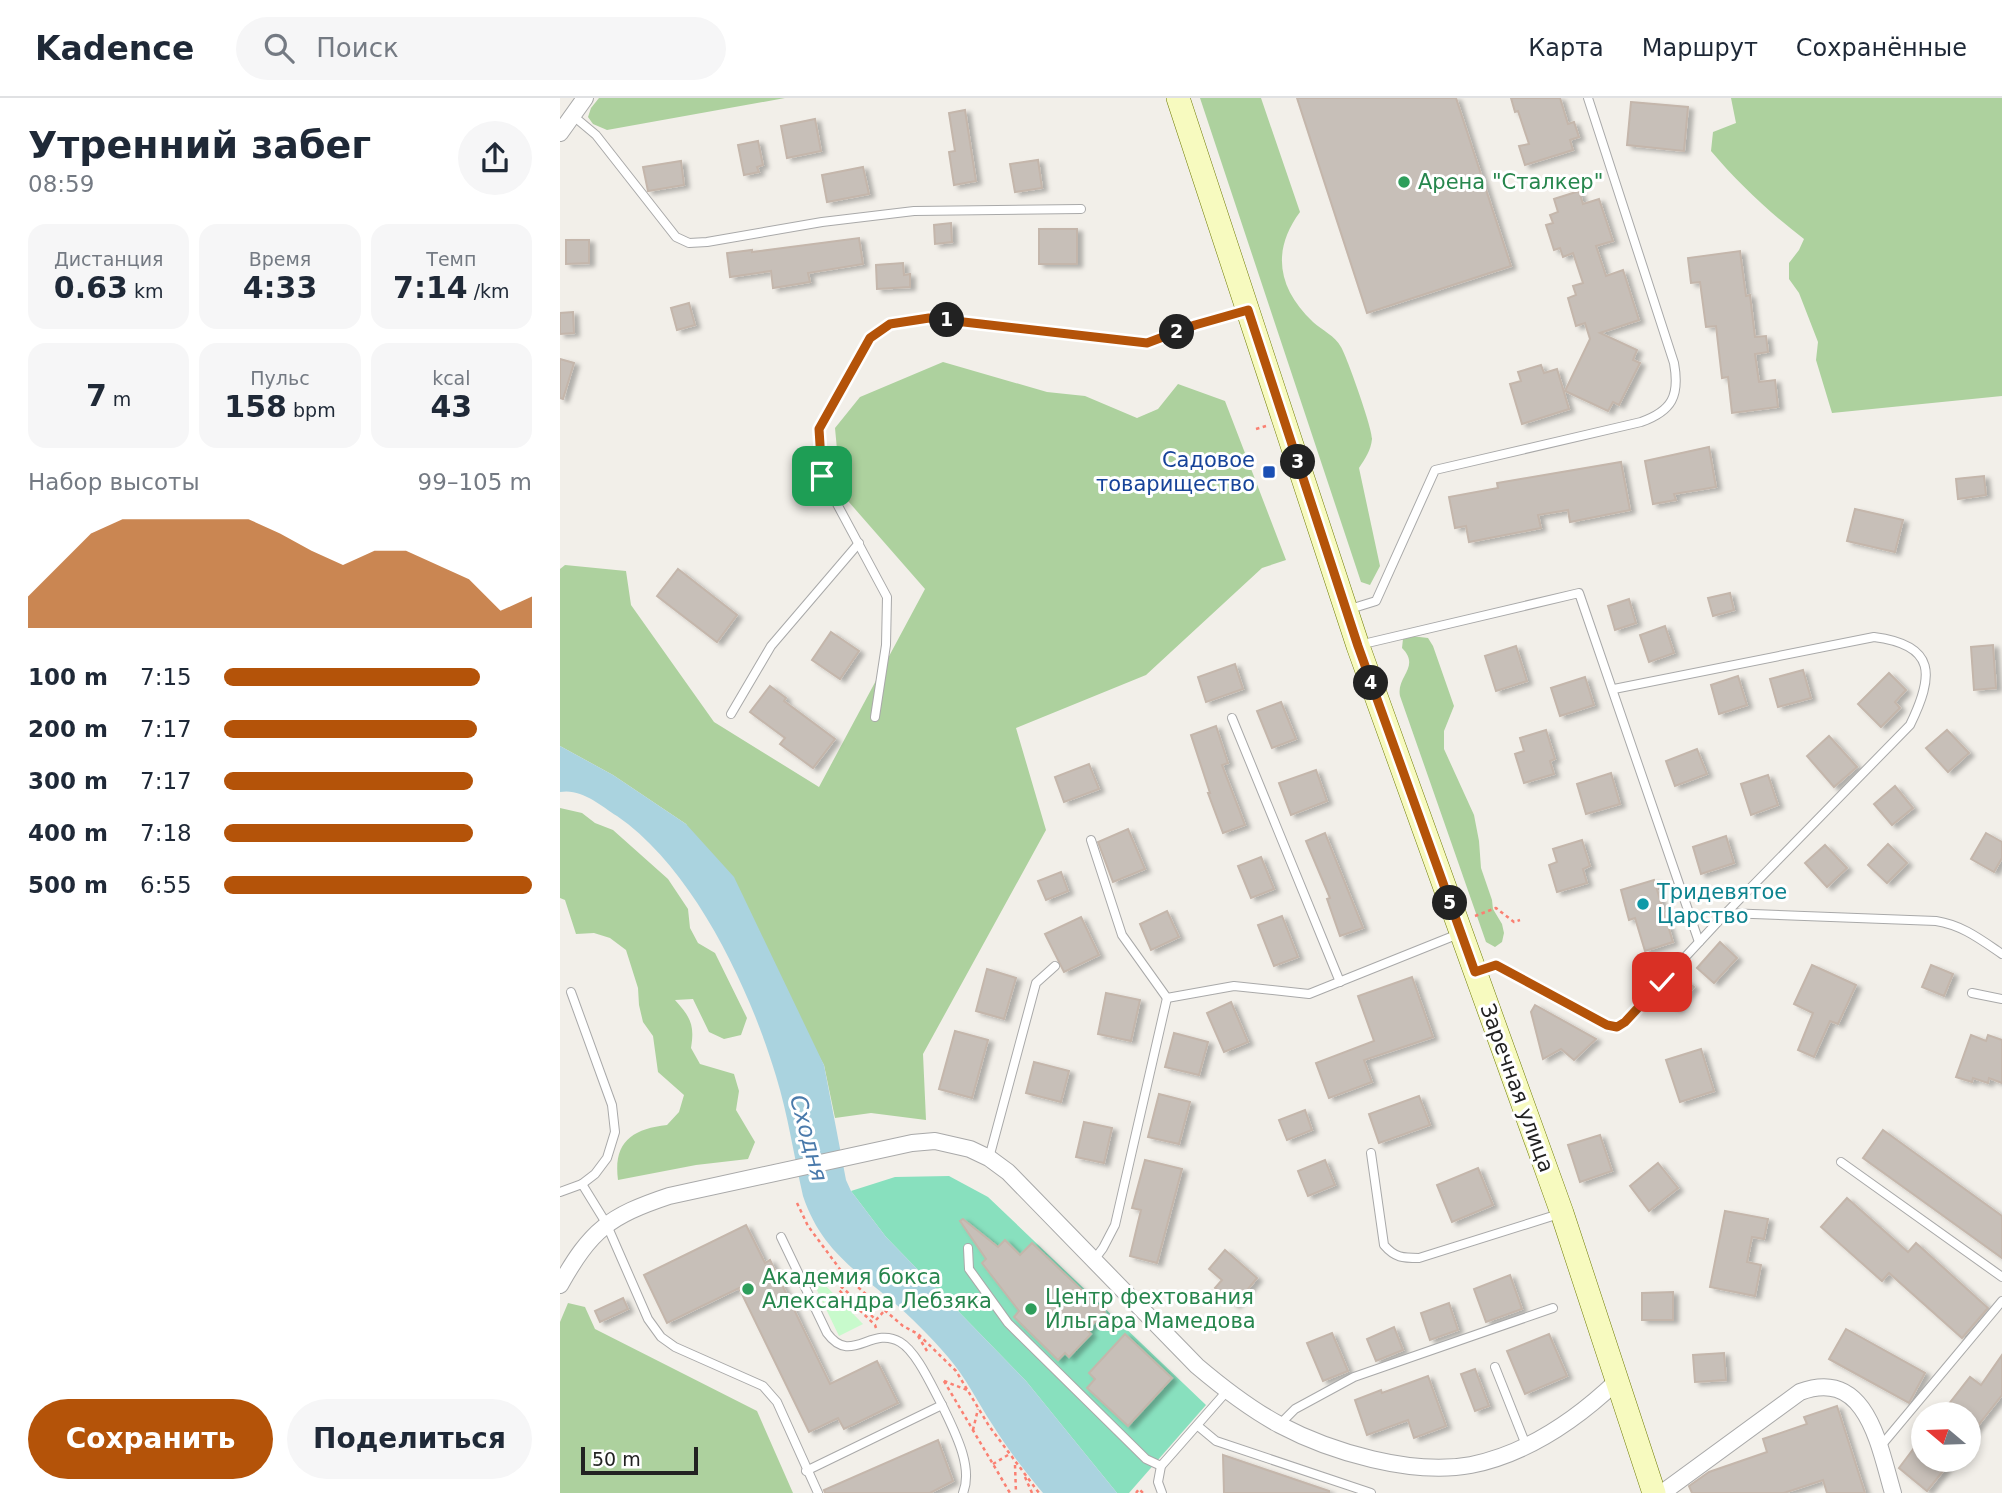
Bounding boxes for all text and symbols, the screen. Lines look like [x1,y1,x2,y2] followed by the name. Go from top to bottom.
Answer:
[236,17,726,80] search box
[35,29,194,68] text: Kadence
[260,29,298,67] icon: search
[316,33,399,63] text: Поиск
[1528,34,1604,62] text: Карта
[1642,34,1758,62] text: Маршрут
[1796,34,1967,62] text: Сохранённые
[458,121,532,195] button: share
[28,123,371,167] text: Утренний забег
[1418,170,1603,194] place label: Арена "Сталкер"
[28,171,94,197] text: 08:59
[1396,174,1412,190] marker: Арена "Сталкер"
[54,248,163,270] text: Дистанция
[249,248,311,270] text: Время
[426,248,476,270] text: Темп
[54,270,128,305] text: 0.63
[243,270,317,305] text: 4:33
[393,270,468,305] text: 7:14
[128,280,163,302] text: km
[468,280,510,302] text: /km
[930,302,964,338] pin: 1
[940,308,953,330] text: 1
[1160,314,1194,350] pin: 2
[1170,320,1183,342] text: 2
[250,367,310,389] text: Пульс
[432,367,471,389] text: kcal
[86,378,107,413] text: 7
[107,388,131,410] text: m
[224,389,287,424] text: 158
[430,389,472,424] text: 43
[287,399,336,421] text: bpm
[1280,444,1316,480] pin: 3
[792,446,852,506] pin
[1096,448,1255,496] place label: Садовое товарищество
[1291,450,1304,472] text: 3
[803,457,841,495] icon: arrive
[1261,464,1277,480] marker: Садовое товарищество
[28,469,200,495] text: Набор высоты
[418,469,532,495] text: 99–105 m
[28,664,108,690] text: 100 m
[140,664,192,690] text: 7:15
[1354,666,1388,700] pin: 4
[1364,671,1377,693] text: 4
[28,716,108,742] text: 200 m
[140,716,192,742] text: 7:17
[28,768,108,794] text: 300 m
[140,768,192,794] text: 7:17
[28,820,108,846] text: 400 m
[140,820,192,846] text: 7:18
[28,872,108,898] text: 500 m
[140,872,192,898] text: 6:55
[1656,880,1787,928] place label: Тридевятое Царство
[1432,886,1468,920] pin: 5
[1443,891,1456,913] text: 5
[1635,896,1651,912] marker: Тридевятое Царство
[1632,952,1692,1012] pin
[1643,963,1681,1001] icon: check
[1475,1000,1559,1176] street label: Заречная улица
[785,1092,833,1184] water label: Сходня
[762,1265,992,1313] place label: Академия бокса Александра Лебзяка
[740,1281,756,1297] marker: Академия бокса Александра Лебзяка
[1045,1285,1256,1333] place label: Центр фехтования Ильгара Мамедова
[1023,1301,1039,1317] marker: Центр фехтования Ильгара Мамедова
[28,1399,273,1479] button: Сохранить
[287,1399,532,1479] button: Поделиться
[1911,1402,1981,1472] north arrow
[1911,1402,1981,1472] map controls
[581,1444,698,1476] scale bar
[592,1448,641,1470] text: 50 m

